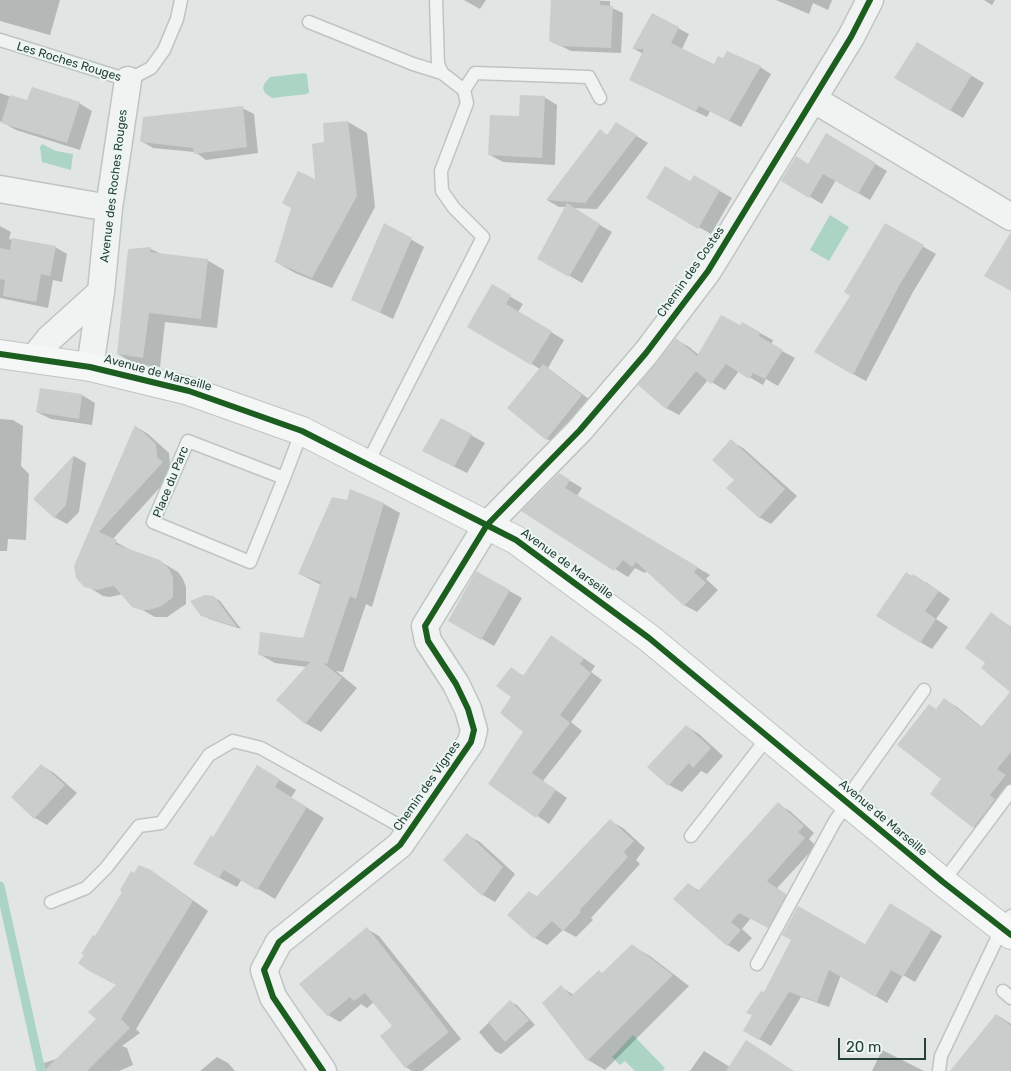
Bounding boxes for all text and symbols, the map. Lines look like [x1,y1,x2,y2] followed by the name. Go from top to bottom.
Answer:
[15,39,123,85] street label: Les Roches Rouges
[97,109,131,263] street label: Avenue des Roches Rouges
[654,224,728,320] street label: Chemin des Costes
[103,352,213,394] street label: Avenue de Marseille
[150,444,192,520] street label: Place du Parc
[518,526,616,602] street label: Avenue de Marseille
[390,738,464,834] street label: Chemin des Vignes
[836,777,930,859] street label: Avenue de Marseille
[841,1028,928,1060] scale bar
[846,1038,881,1056] text: 20 m

